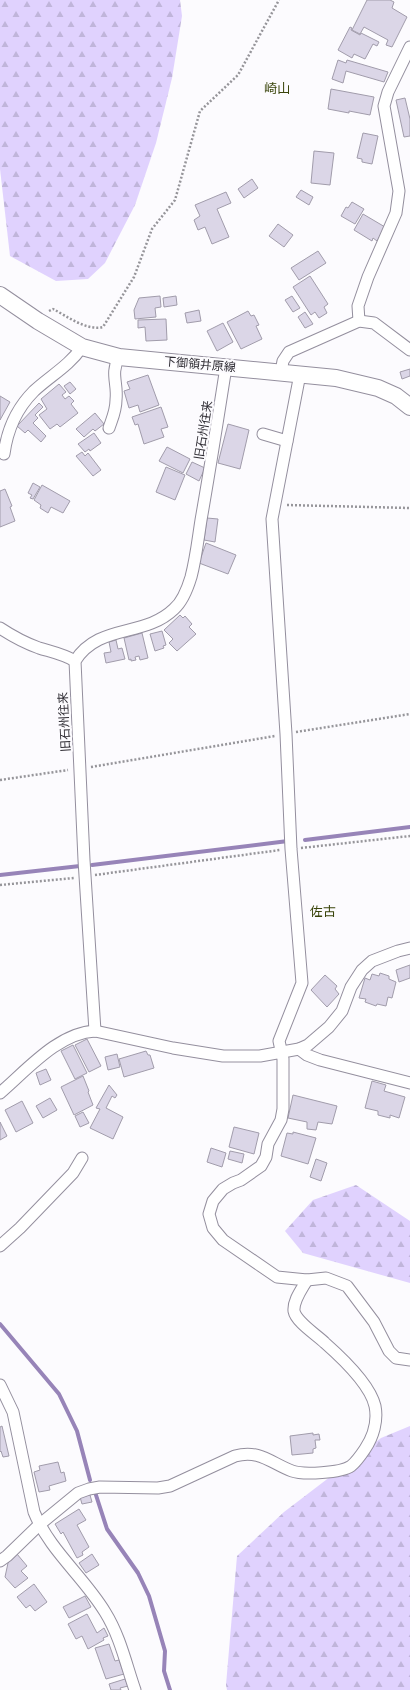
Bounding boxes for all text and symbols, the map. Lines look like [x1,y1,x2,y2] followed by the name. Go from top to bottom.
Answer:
[264,80,290,96] district label: 崎山
[163,353,237,375] street label: 下御領井原線
[191,399,215,461] street label: 旧石州往来
[55,692,73,752] street label: 旧石州往来
[310,903,336,919] district label: 佐古

